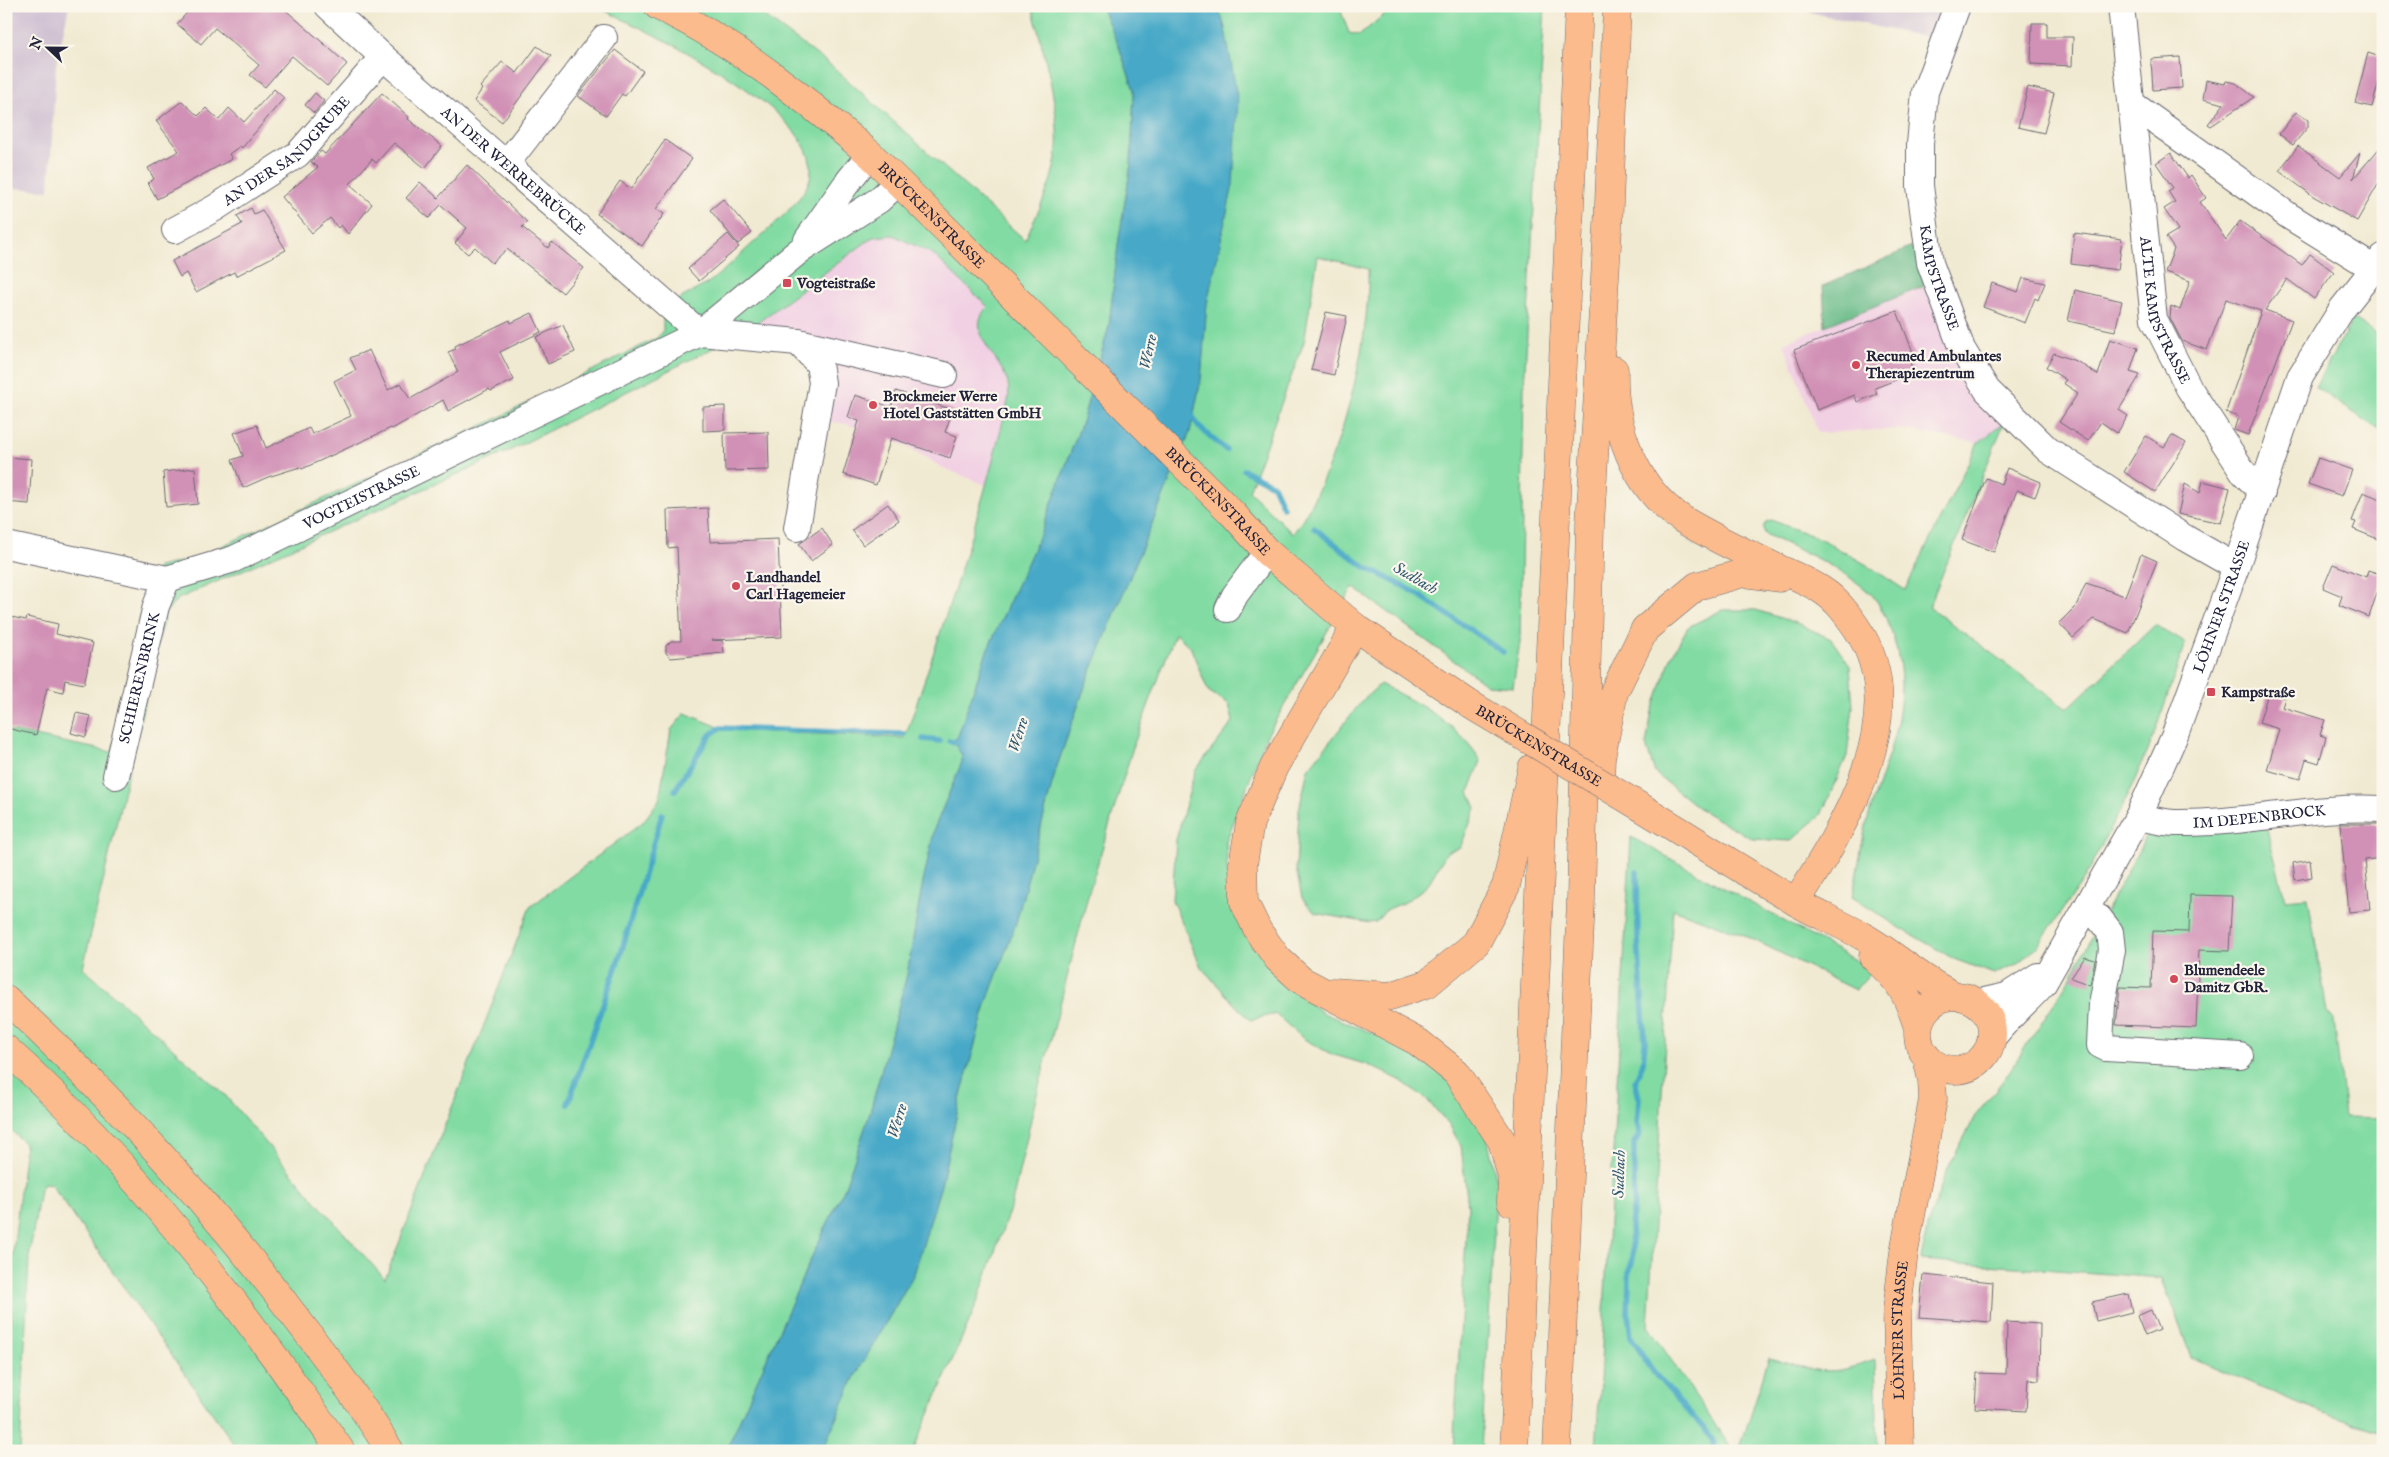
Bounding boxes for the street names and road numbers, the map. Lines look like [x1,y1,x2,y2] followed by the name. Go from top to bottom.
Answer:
[219,92,354,210] street label: AN DER SANDGRUBE
[436,102,590,239] street label: AN DER WERREBRÜCKE
[874,158,989,272] street label: BRÜCKENSTRASSE
[1916,224,1964,333] street label: KAMPSTRASSE
[2136,234,2195,387] street label: ALTE KAMPSTRASSE
[1161,443,1275,559] street label: BRÜCKENSTRASSE
[299,461,423,534] street label: VOGTEISTRASSE
[2189,538,2254,676] street label: LÖHNER STRASSE
[114,610,164,745] street label: SCHIERENBRINK
[1472,700,1605,791] street label: BRÜCKENSTRASSE
[2193,801,2326,832] street label: IM DEPENBROCK
[1887,1259,1912,1400] street label: LÖHNER STRASSE

